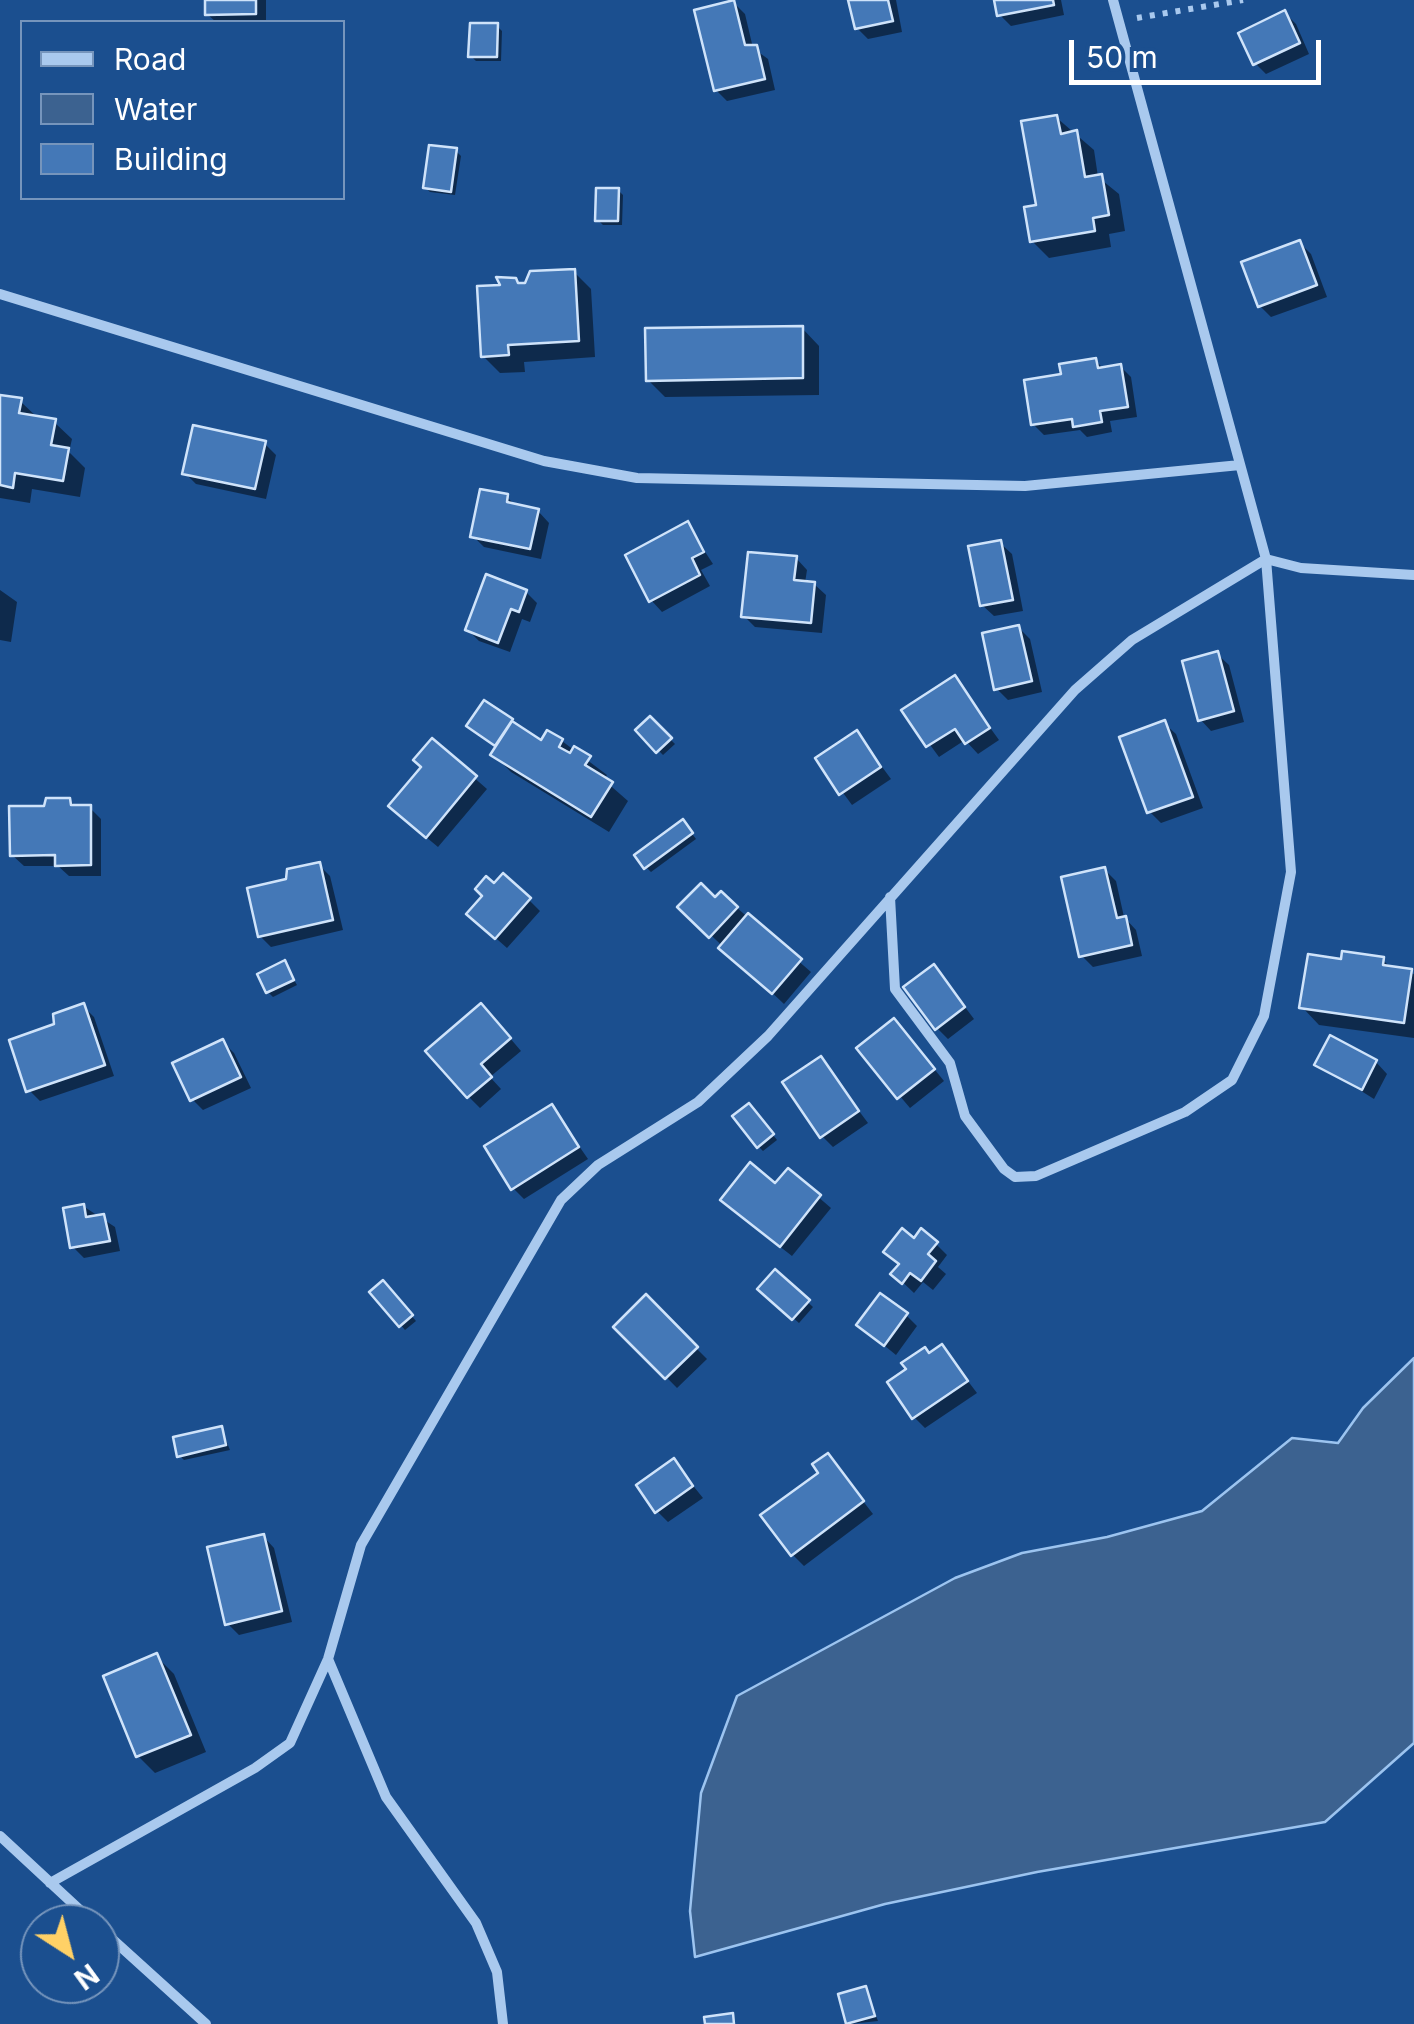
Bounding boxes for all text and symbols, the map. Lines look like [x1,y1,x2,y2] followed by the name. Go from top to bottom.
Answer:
[20,20,345,200] legend
[1074,20,1326,82] scale bar
[1086,39,1158,75] text: 50 m
[114,41,186,77] text: Road
[114,91,197,127] text: Water
[114,141,228,177] text: Building
[20,1904,120,2004] north arrow
[68,1957,105,1997] text: N

